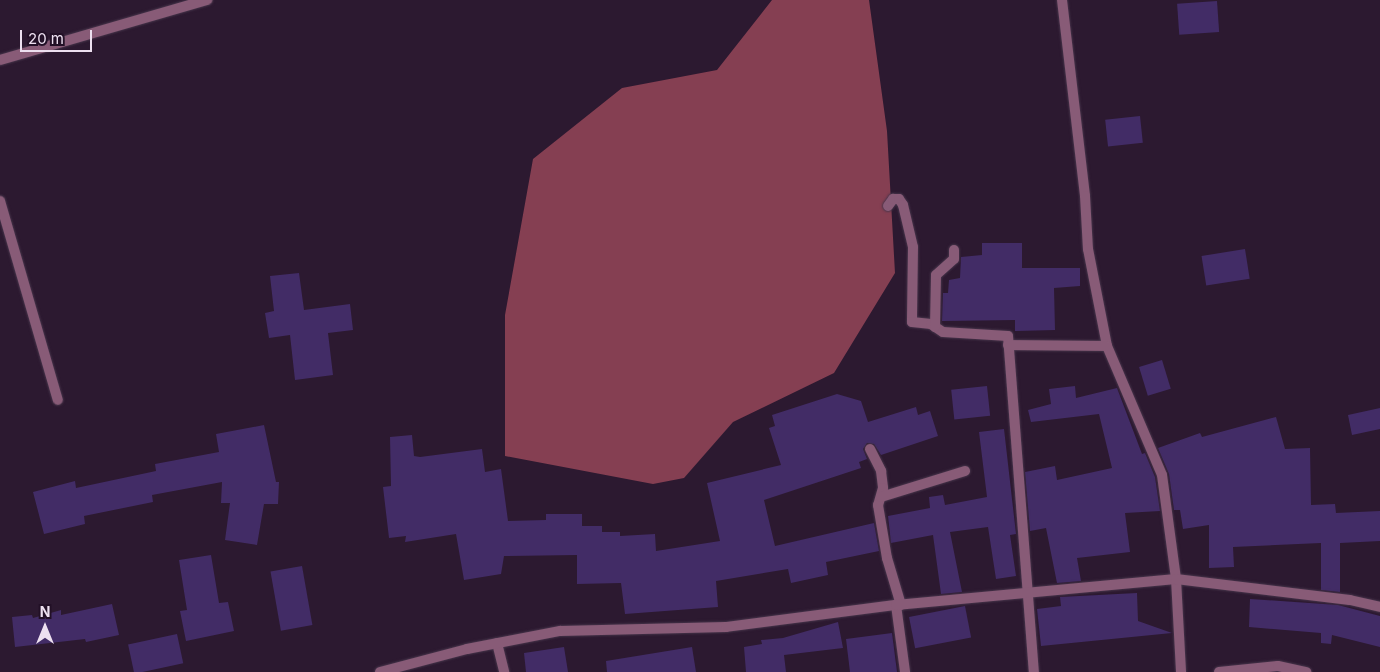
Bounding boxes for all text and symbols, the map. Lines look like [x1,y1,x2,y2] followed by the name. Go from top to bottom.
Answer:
[22,20,95,52] scale bar
[28,29,64,48] text: 20 m
[20,602,70,652] north arrow
[40,603,50,620] text: N

